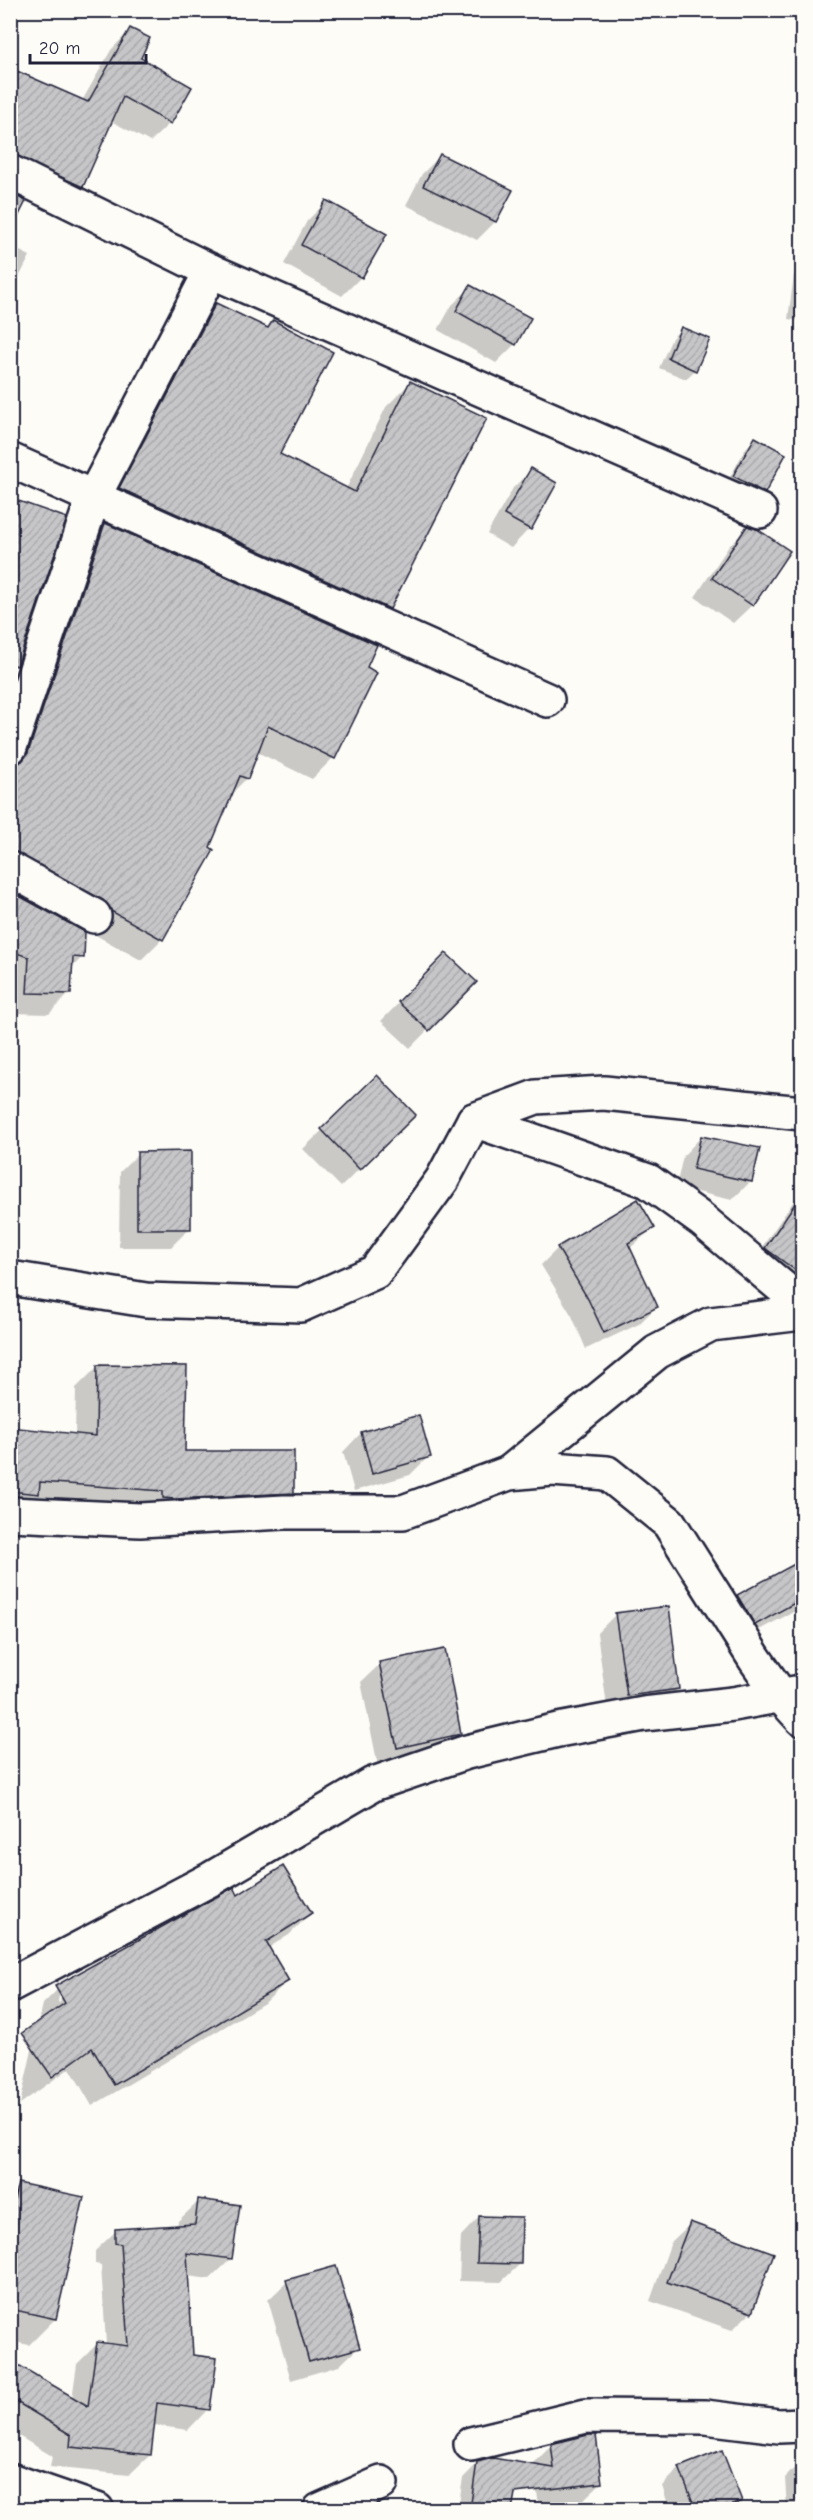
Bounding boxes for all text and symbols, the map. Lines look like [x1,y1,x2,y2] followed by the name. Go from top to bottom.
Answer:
[30,27,146,65] scale bar
[39,38,80,59] text: 20 m

